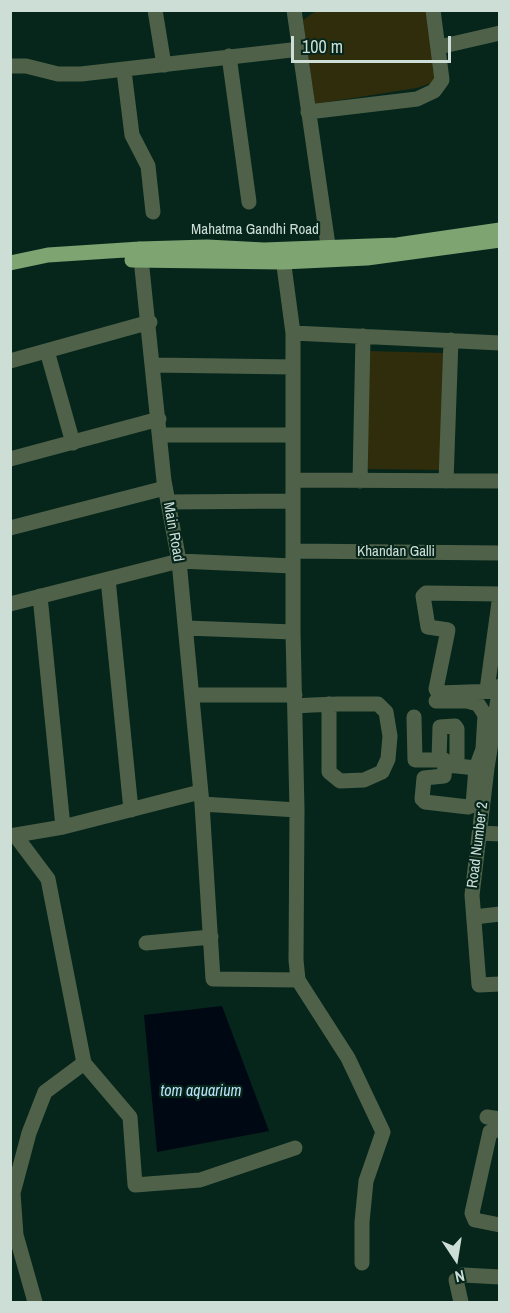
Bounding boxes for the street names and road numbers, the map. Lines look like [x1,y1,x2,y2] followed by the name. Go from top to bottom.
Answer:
[191,221,319,239] street label: Mahatma Gandhi Road
[159,501,187,563] street label: Main Road
[357,543,435,561] street label: Khandan Galli
[464,801,492,889] street label: Road Number 2

